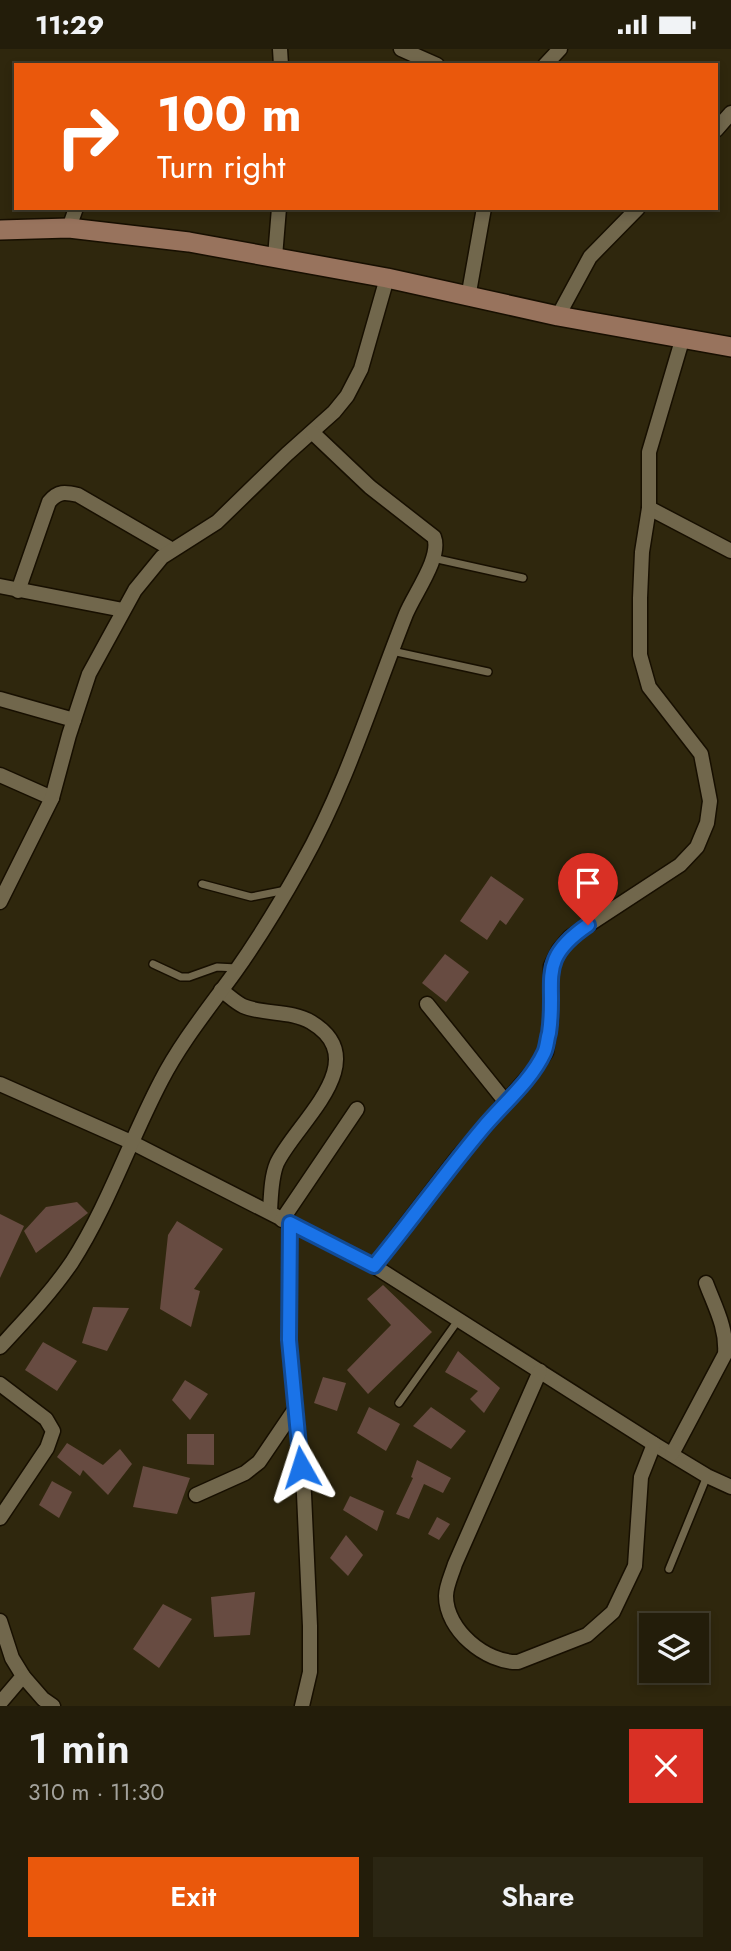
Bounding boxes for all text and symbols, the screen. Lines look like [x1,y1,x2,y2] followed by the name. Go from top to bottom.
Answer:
[35,6,104,44] text: 11:29
[157,79,302,149] text: 100 m
[42,91,133,182] icon: right
[157,144,286,190] text: Turn right
[558,853,618,925] pin
[569,864,607,902] icon: arrive
[264,1430,338,1504] position arrow
[639,1613,709,1683] map controls
[639,1613,709,1683] button: layers
[28,1718,130,1779] text: 1 min
[629,1729,703,1803] button: close
[28,1775,164,1809] text: 310 m · 11:30
[28,1857,359,1937] button: Exit
[373,1857,703,1937] button: Share

